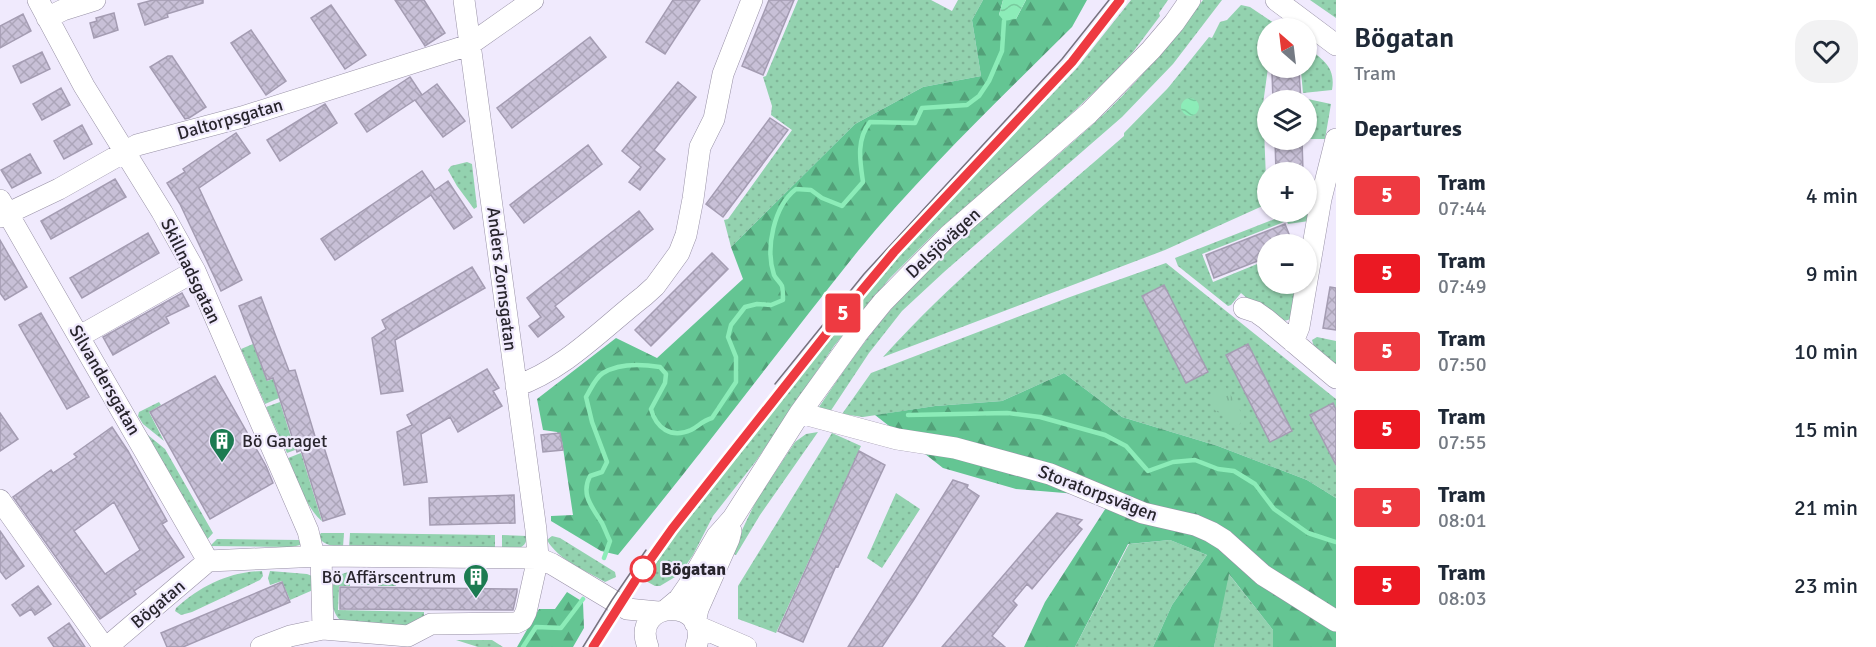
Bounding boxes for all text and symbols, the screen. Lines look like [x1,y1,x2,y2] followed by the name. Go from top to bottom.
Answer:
[1257,18,1317,78] north arrow
[1257,18,1317,294] map controls
[1795,20,1858,83] button: heart
[1354,21,1454,55] text: Bögatan
[1354,61,1396,86] text: Tram
[1257,90,1317,150] button: layers
[175,93,285,145] street label: Daltorpsgatan
[1354,115,1462,142] text: Departures
[1257,162,1317,222] button: +
[1438,169,1486,196] text: Tram
[1381,182,1393,208] text: 5
[1806,182,1858,209] text: 4 min
[1438,196,1487,221] text: 07:44
[901,203,985,283] street label: Delsjövägen
[482,206,522,352] street label: Anders Zornsgatan
[156,215,226,327] street label: Skillnadsgatan
[1257,234,1317,294] button: −
[1438,247,1486,274] text: Tram
[1381,260,1393,286] text: 5
[1806,260,1858,287] text: 9 min
[1438,274,1487,299] text: 07:49
[824,294,862,332] line badge: 5
[837,300,849,326] text: 5
[65,321,145,439] street label: Silvandersgatan
[1438,325,1486,352] text: Tram
[1381,338,1393,364] text: 5
[1794,338,1858,365] text: 10 min
[1438,352,1487,377] text: 07:50
[1438,403,1486,430] text: Tram
[1381,416,1393,442] text: 5
[1794,416,1858,443] text: 15 min
[207,426,237,464] building icon: Bö Garaget
[242,430,327,452] place label: Bö Garaget
[1438,430,1487,455] text: 07:55
[1035,460,1161,526] street label: Storatorpsvägen
[1438,481,1486,508] text: Tram
[1381,494,1393,520] text: 5
[1794,494,1858,521] text: 21 min
[1438,508,1487,533] text: 08:01
[630,556,656,582] marker: Bögatan
[661,558,726,580] place label: Bögatan
[1438,559,1486,586] text: Tram
[461,562,491,600] building icon: Bö Affärscentrum
[322,566,456,588] place label: Bö Affärscentrum
[1381,572,1393,598] text: 5
[1794,572,1858,599] text: 23 min
[126,575,190,633] street label: Bögatan
[1438,586,1487,611] text: 08:03

